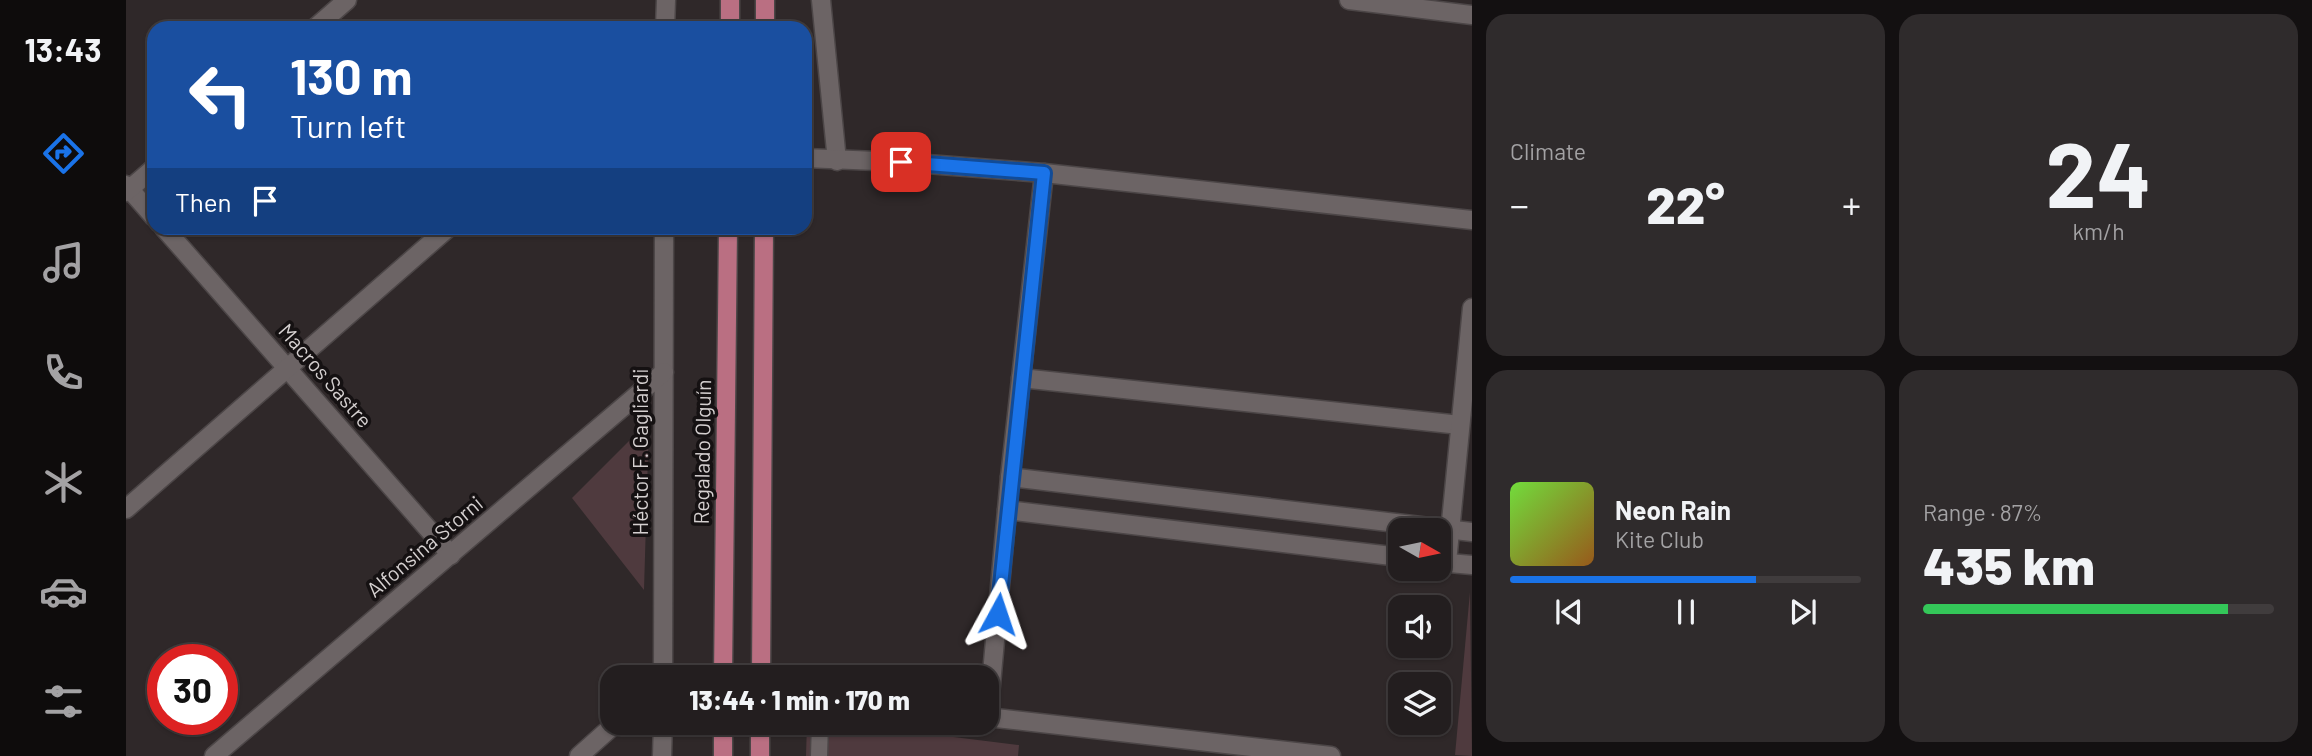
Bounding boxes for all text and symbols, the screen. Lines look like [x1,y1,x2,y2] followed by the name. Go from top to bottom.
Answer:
[25,30,101,68] text: 13:43
[290,46,412,105] text: 130 m
[175,49,266,140] icon: left
[290,106,407,144] text: Turn left
[2045,117,2152,226] text: 24
[39,129,88,178] icon: directions
[871,132,931,192] pin
[1510,137,1586,165] text: Climate
[882,143,920,181] icon: arrive
[1646,172,1725,234] text: 22°
[1510,181,1529,227] text: −
[1842,181,1861,227] text: +
[246,182,284,220] icon: arrive
[175,186,232,217] text: Then
[2072,217,2125,245] text: km/h
[39,238,88,287] icon: music
[274,318,378,432] street label: Macros Sastre
[39,348,88,397] icon: phone
[627,369,652,535] street label: Héctor F. Gagliardi
[688,379,715,525] street label: Regalado Olguín
[39,458,88,507] icon: climate
[361,490,487,602] street label: Alfonsina Storni
[1615,494,1731,525] text: Neon Rain
[1923,498,2042,526] text: Range · 87%
[1388,518,1451,581] north arrow
[1388,518,1451,735] map controls
[1615,525,1704,553] text: Kite Club
[1923,533,2095,595] text: 435 km
[39,567,88,616] icon: car
[961,577,1035,651] position arrow
[1550,593,1588,631] icon: previous
[1667,593,1705,631] icon: pause
[1784,593,1822,631] icon: next
[1388,595,1451,658] button: sound
[147,644,238,735] speed limit sign: 30
[1388,672,1451,735] button: layers
[39,677,88,726] icon: filters
[689,684,910,715] text: 13:44 · 1 min · 170 m

